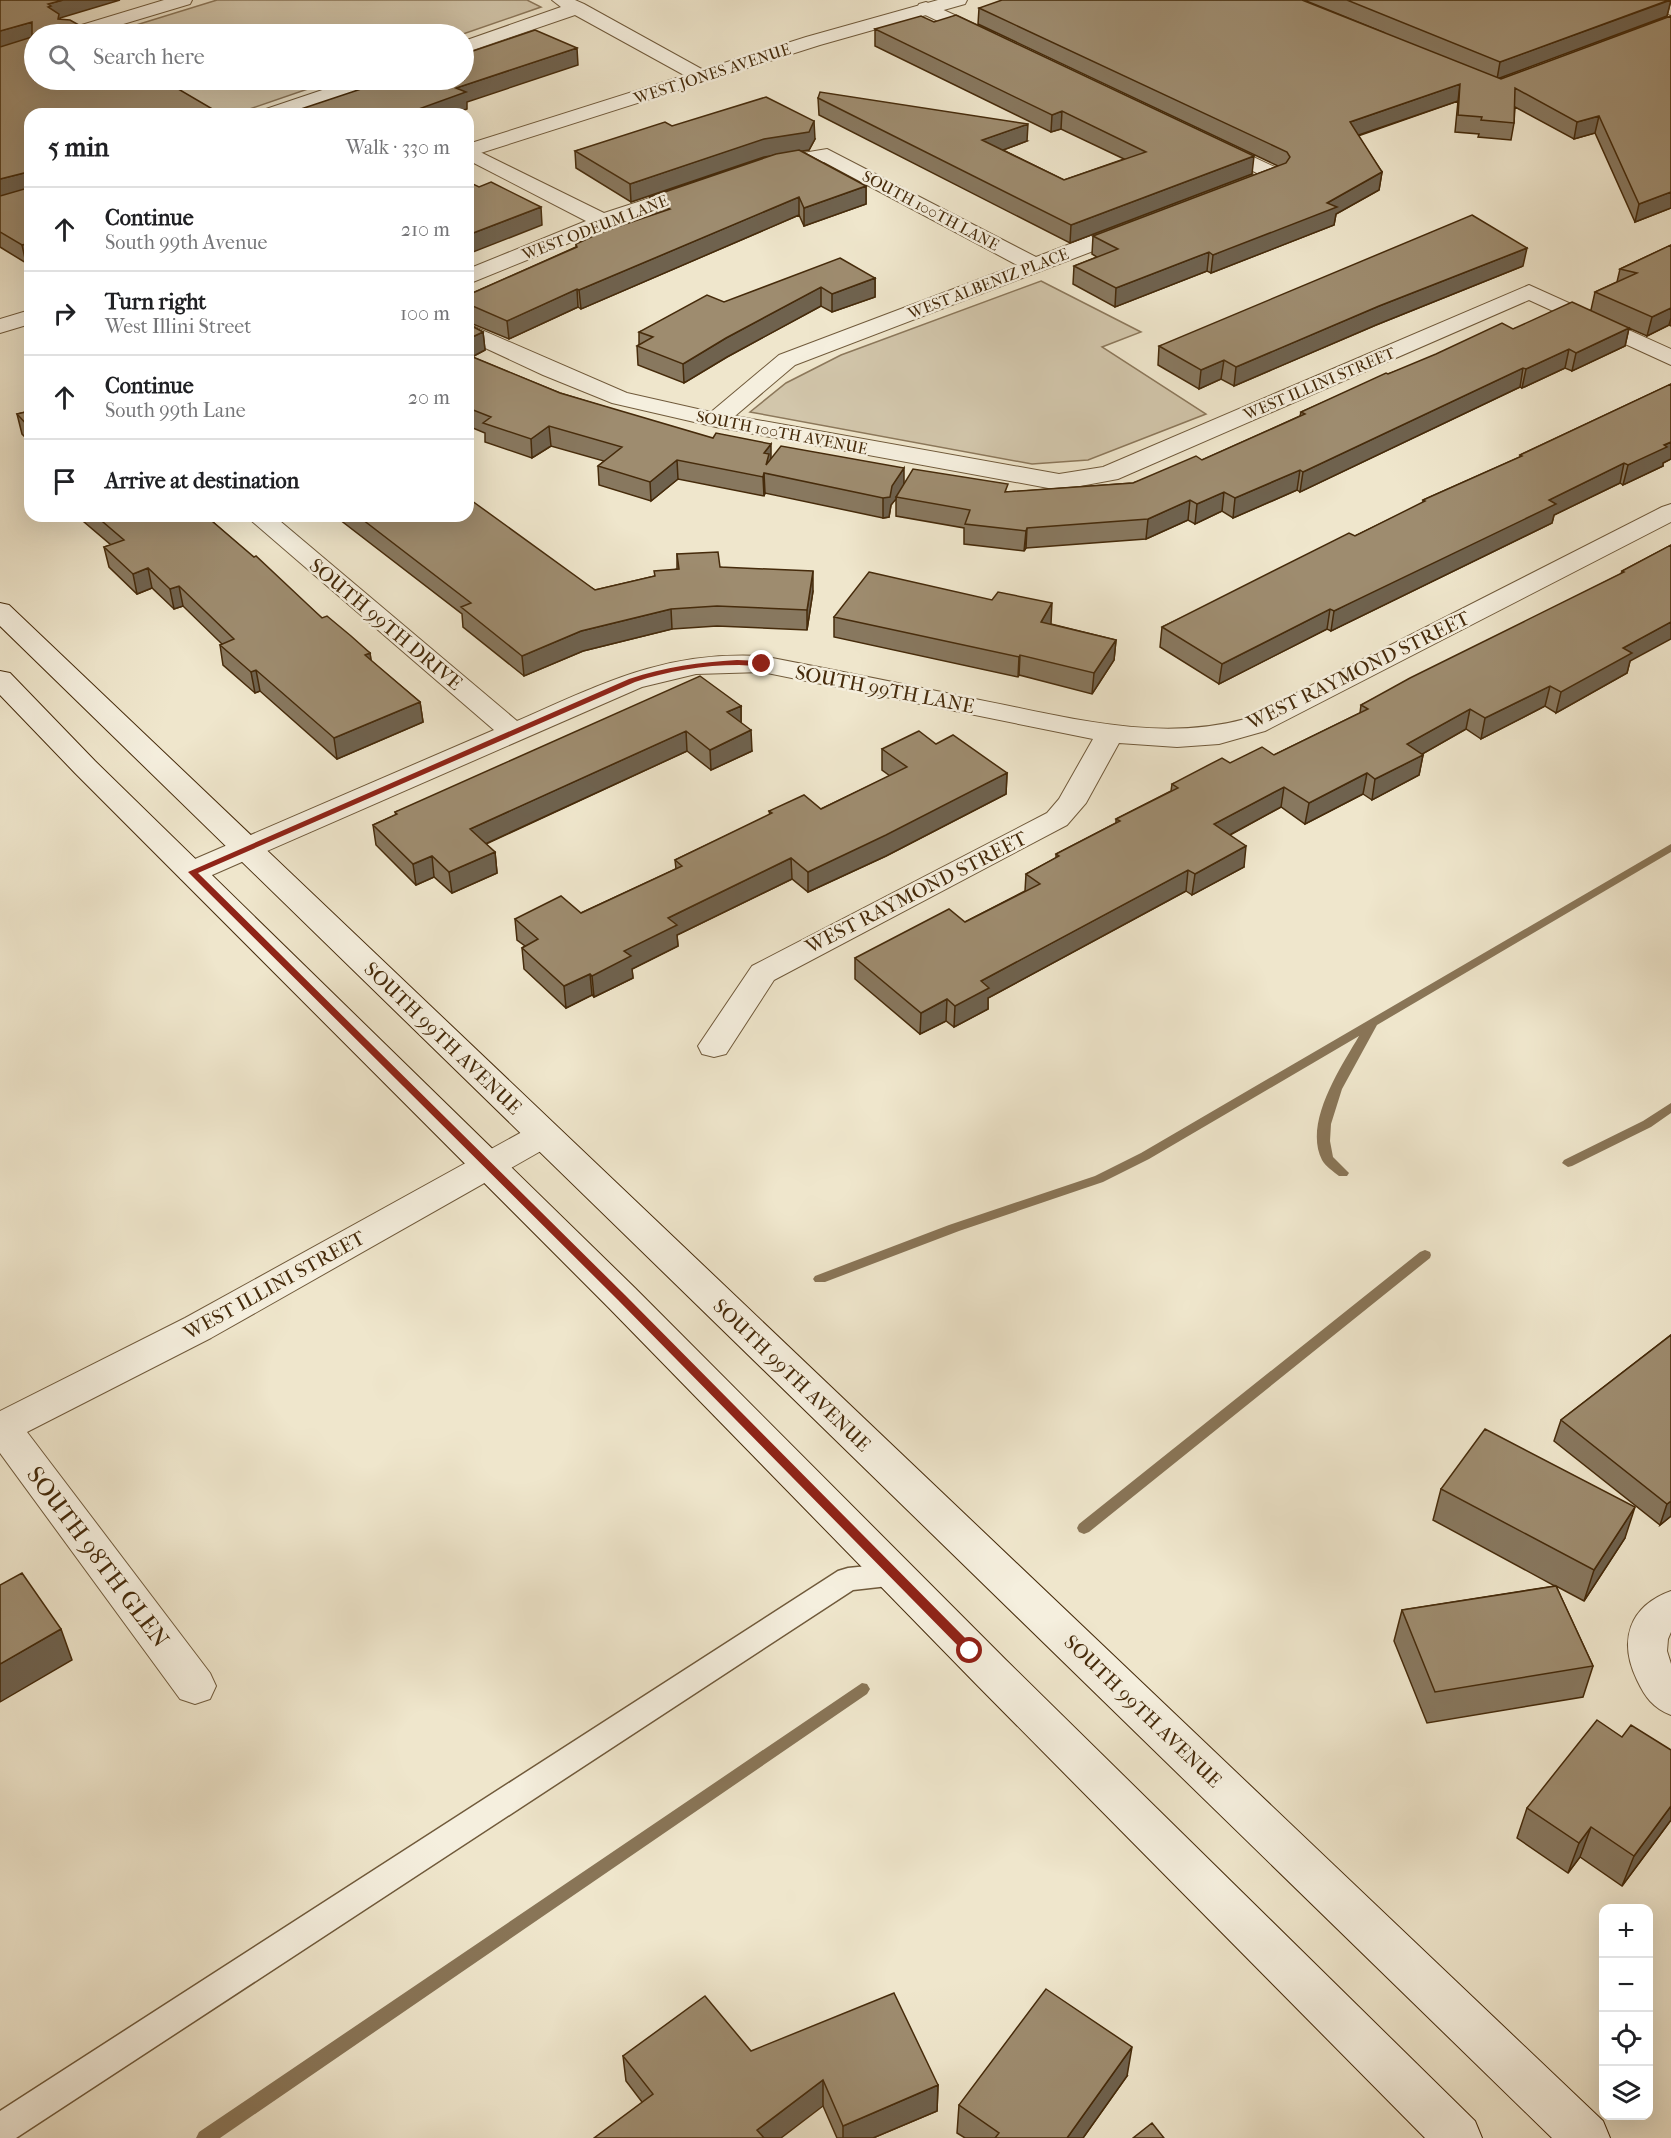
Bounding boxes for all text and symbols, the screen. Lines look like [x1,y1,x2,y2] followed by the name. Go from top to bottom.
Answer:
[24,24,474,90] search box
[630,39,793,108] street label: WEST JONES AVENUE
[45,41,78,74] icon: search
[93,44,205,70] text: Search here
[48,132,109,163] text: 5 min
[346,136,450,159] text: Walk · 330 m
[859,166,1003,255] street label: SOUTH 100TH LANE
[519,191,671,264] street label: WEST ODEUM LANE
[105,205,194,231] text: Continue
[48,213,81,246] icon: ahead
[401,218,450,241] text: 210 m
[105,231,267,254] text: South 99th Avenue
[904,244,1071,323] street label: WEST ALBENIZ PLACE
[105,289,206,315] text: Turn right
[48,297,81,330] icon: right
[400,302,450,325] text: 100 m
[105,315,251,338] text: West Illini Street
[1240,343,1398,424] street label: WEST ILLINI STREET
[105,373,194,399] text: Continue
[48,381,81,414] icon: ahead
[408,386,450,409] text: 20 m
[105,399,246,422] text: South 99th Lane
[695,407,869,458] street label: SOUTH 100TH AVENUE
[48,465,81,498] icon: arrive
[105,468,299,494] text: Arrive at destination
[305,554,467,695] street label: SOUTH 99TH DRIVE
[1242,606,1474,735] street label: WEST RAYMOND STREET
[748,650,774,676] route end
[793,661,977,718] street label: SOUTH 99TH LANE
[801,826,1031,959] street label: WEST RAYMOND STREET
[359,957,526,1119] street label: SOUTH 99TH AVENUE
[179,1226,369,1345] street label: WEST ILLINI STREET
[708,1294,875,1456] street label: SOUTH 99TH AVENUE
[21,1461,175,1653] street label: SOUTH 98TH GLEN
[1059,1630,1226,1792] street label: SOUTH 99TH AVENUE
[956,1637,982,1663] route start
[1599,1904,1653,2120] map controls
[1599,1904,1653,1958] button: +
[1599,1958,1653,2012] button: −
[1599,2012,1653,2066] button: locate
[1599,2066,1653,2120] button: layers

